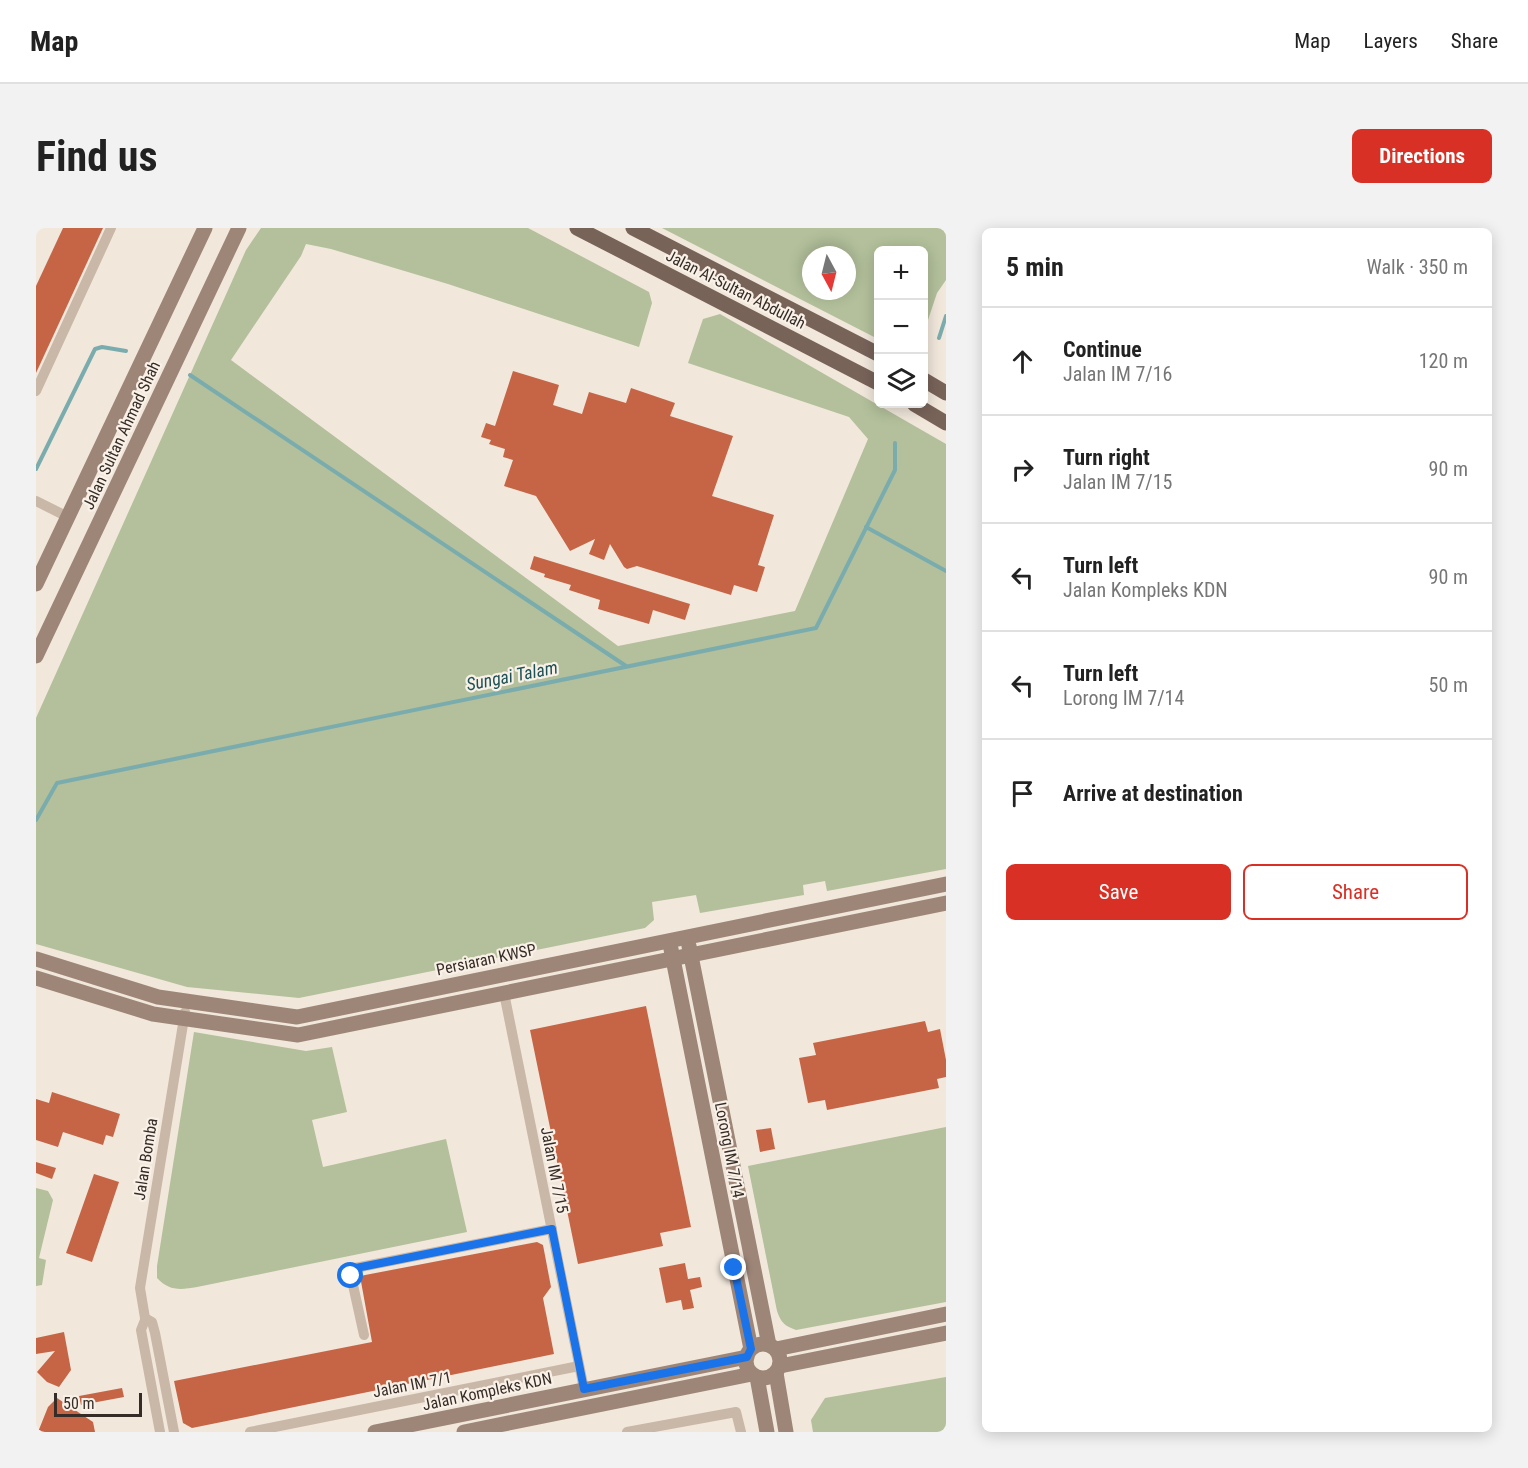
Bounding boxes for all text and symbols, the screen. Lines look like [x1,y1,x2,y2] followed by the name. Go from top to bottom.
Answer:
[30,25,78,58] text: Map
[1294,29,1331,53] text: Map
[1364,29,1418,53] text: Layers
[1451,29,1498,53] text: Share
[1352,129,1492,183] button: Directions
[36,132,157,181] text: Find us
[663,246,809,333] street label: Jalan Al-Sultan Abdullah
[802,246,856,300] north arrow
[874,246,928,408] map controls
[874,246,928,300] button: +
[1006,252,1064,282] text: 5 min
[1367,255,1468,279] text: Walk · 350 m
[874,300,928,354] button: −
[1063,337,1142,362] text: Continue
[1006,345,1039,378] icon: ahead
[1419,349,1468,373] text: 120 m
[874,354,928,408] button: layers
[79,358,164,512] street label: Jalan Sultan Ahmad Shah
[1063,362,1172,386] text: Jalan IM 7/16
[1063,445,1150,470] text: Turn right
[1006,453,1039,486] icon: right
[1429,457,1468,481] text: 90 m
[1063,470,1172,494] text: Jalan IM 7/15
[1063,553,1138,578] text: Turn left
[1006,561,1039,594] icon: left
[1429,565,1468,589] text: 90 m
[1063,578,1228,602] text: Jalan Kompleks KDN
[464,656,559,695] water label: Sungai Talam
[1063,661,1138,686] text: Turn left
[1006,669,1039,702] icon: left
[1429,673,1468,697] text: 50 m
[1063,686,1184,710] text: Lorong IM 7/14
[1006,777,1039,810] icon: arrive
[1063,781,1243,806] text: Arrive at destination
[1006,864,1231,920] button: Save
[1243,864,1468,920] button: Share
[434,940,538,979] street label: Persiaran KWSP
[711,1101,748,1200] street label: Lorong IM 7/14
[130,1117,161,1201] street label: Jalan Bomba
[537,1125,572,1215] street label: Jalan IM 7/15
[720,1254,746,1280] route end
[337,1262,363,1288] route start
[371,1368,453,1401] street label: Jalan IM 7/1
[421,1368,554,1414] street label: Jalan Kompleks KDN
[54,1390,142,1418] scale bar
[63,1394,95,1413] text: 50 m

